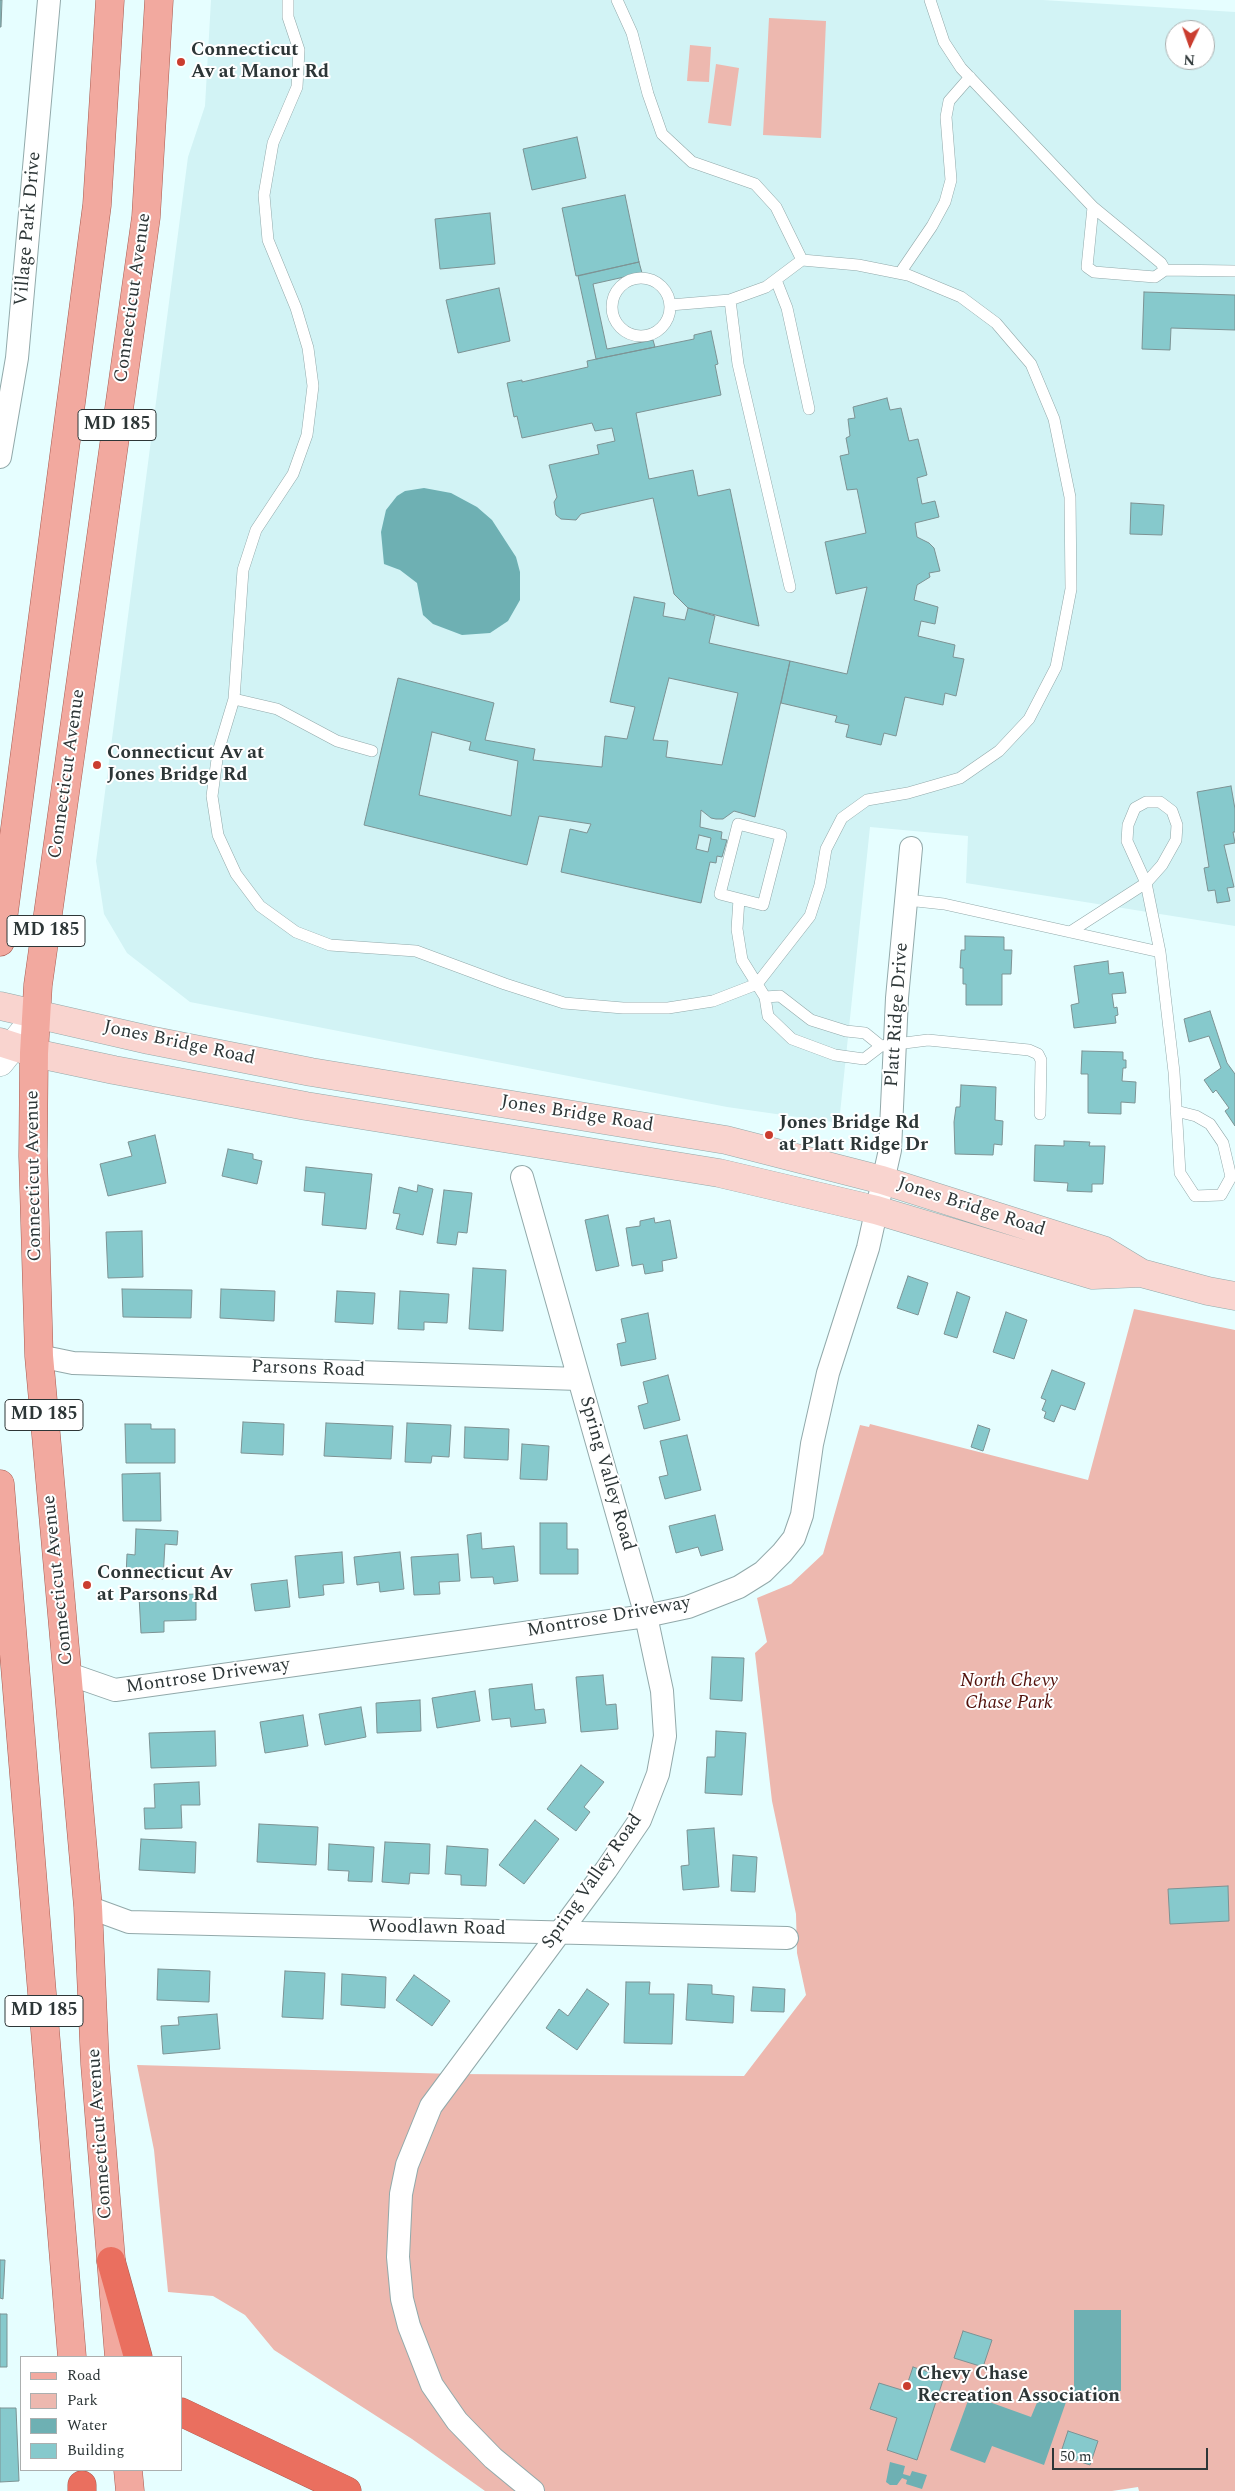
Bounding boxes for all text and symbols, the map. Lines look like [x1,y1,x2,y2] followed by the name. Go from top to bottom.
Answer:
[1165,20,1215,70] north arrow
[191,40,329,84] place label: Connecticut Av at Manor Rd
[1183,49,1196,70] text: N
[175,56,187,68] marker: Connecticut Av at Manor Rd
[11,151,47,307] street label: Village Park Drive
[111,212,157,384] street label: Connecticut Avenue
[78,410,156,440] road number: MD 185
[45,688,91,860] street label: Connecticut Avenue
[107,743,264,787] place label: Connecticut Av at Jones Bridge Rd
[91,759,103,771] marker: Connecticut Av at Jones Bridge Rd
[7,916,85,946] road number: MD 185
[882,942,914,1088] street label: Platt Ridge Drive
[101,1017,257,1071] street label: Jones Bridge Road
[22,1090,48,1262] street label: Connecticut Avenue
[499,1092,655,1138] street label: Jones Bridge Road
[779,1113,928,1157] place label: Jones Bridge Rd at Platt Ridge Dr
[763,1129,775,1141] marker: Jones Bridge Rd at Platt Ridge Dr
[894,1173,1048,1243] street label: Jones Bridge Road
[251,1357,365,1383] street label: Parsons Road
[573,1394,639,1554] street label: Spring Valley Road
[5,1400,83,1430] road number: MD 185
[39,1494,79,1666] street label: Connecticut Avenue
[97,1563,232,1607] place label: Connecticut Av at Parsons Rd
[81,1579,93,1591] marker: Connecticut Av at Parsons Rd
[525,1592,693,1644] street label: Montrose Driveway
[124,1654,292,1700] street label: Montrose Driveway
[960,1671,1058,1715] park label: North Chevy Chase Park
[538,1810,648,1954] street label: Spring Valley Road
[368,1916,506,1942] street label: Woodlawn Road
[5,1995,83,2026] road number: MD 185
[84,2048,118,2220] street label: Connecticut Avenue
[20,2356,182,2471] legend
[67,2364,101,2387] text: Road
[917,2364,1120,2408] place label: Chevy Chase Recreation Association
[901,2380,913,2392] marker: Chevy Chase Recreation Association
[67,2389,98,2412] text: Park
[67,2414,107,2437] text: Water
[1055,2438,1211,2470] scale bar
[67,2439,124,2462] text: Building
[1060,2445,1092,2468] text: 50 m

